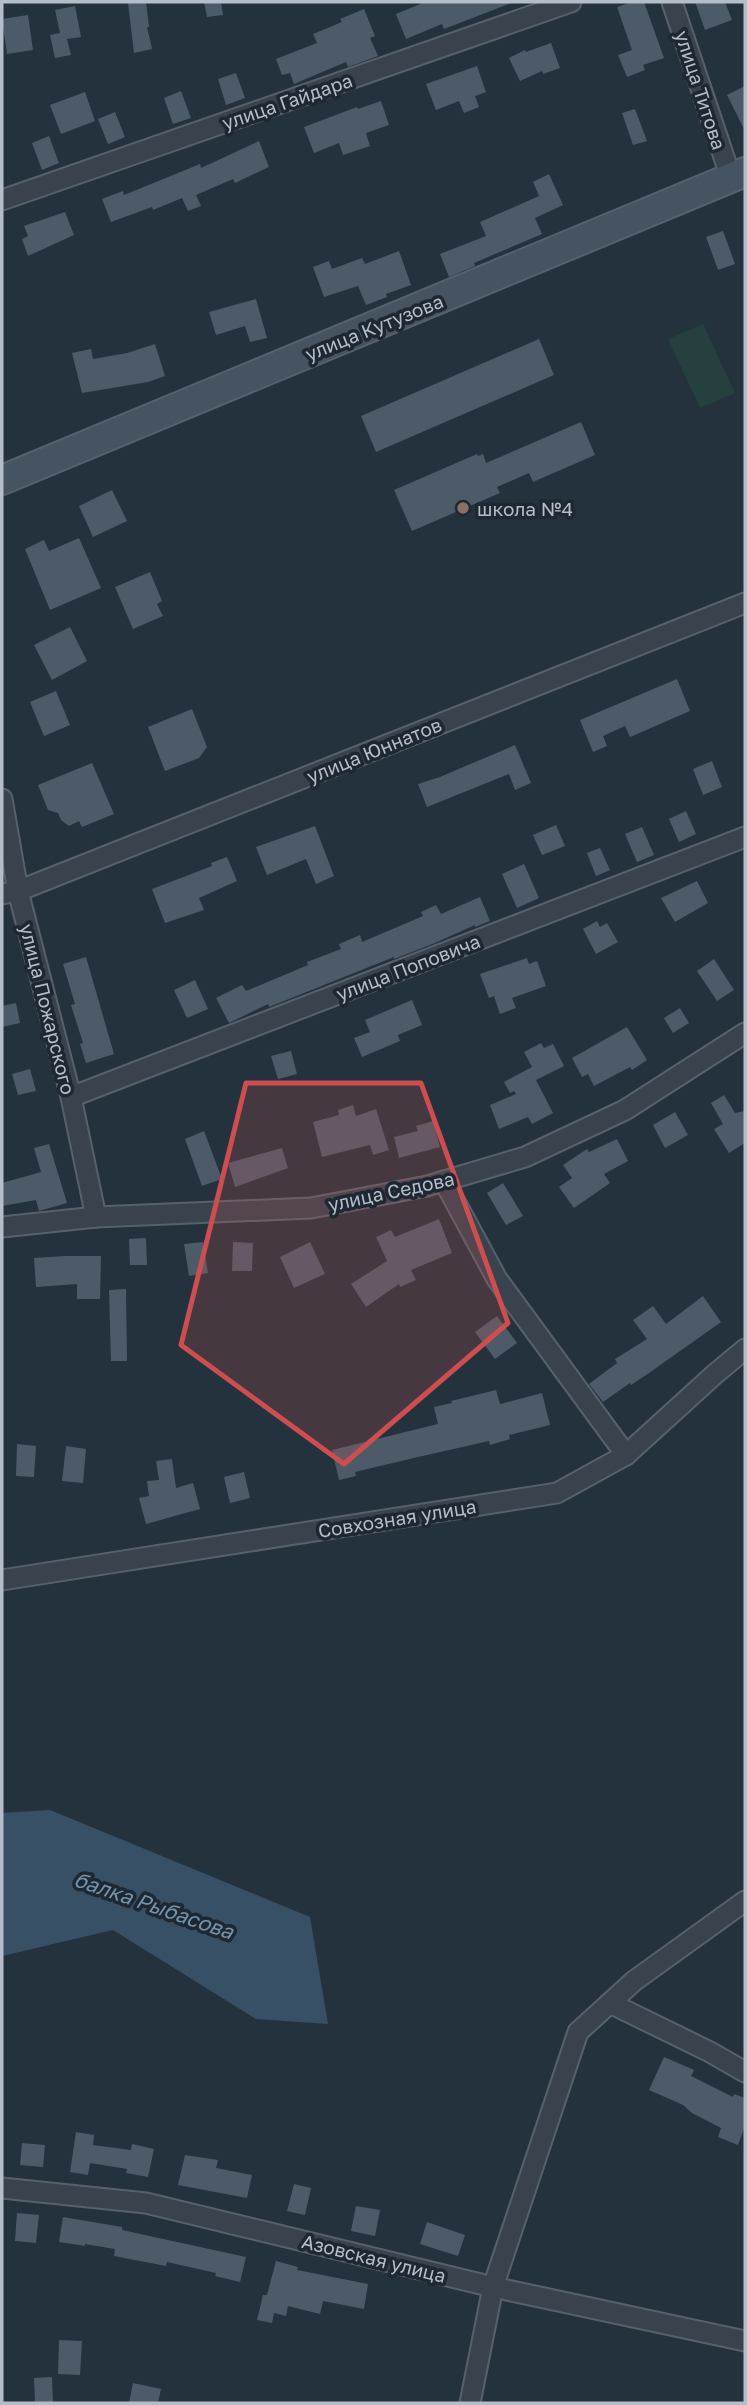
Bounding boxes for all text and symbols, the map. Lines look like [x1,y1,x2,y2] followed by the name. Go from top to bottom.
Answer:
[671,27,731,153] street label: улица Титова
[219,68,355,134] street label: улица Гайдара
[302,289,446,365] street label: улица Кутузова
[477,497,573,520] place label: школа №4
[455,500,471,516] marker: школа №4
[303,712,445,788] street label: улица Юннатов
[16,921,80,1097] street label: улица Пожарского
[333,929,483,1005] street label: улица Поповича
[326,1166,456,1216] street label: улица Седова
[316,1494,478,1542] street label: Совхозная улица
[71,1866,238,1945] water label: балка Рыбасова
[300,2229,448,2287] street label: Азовская улица

